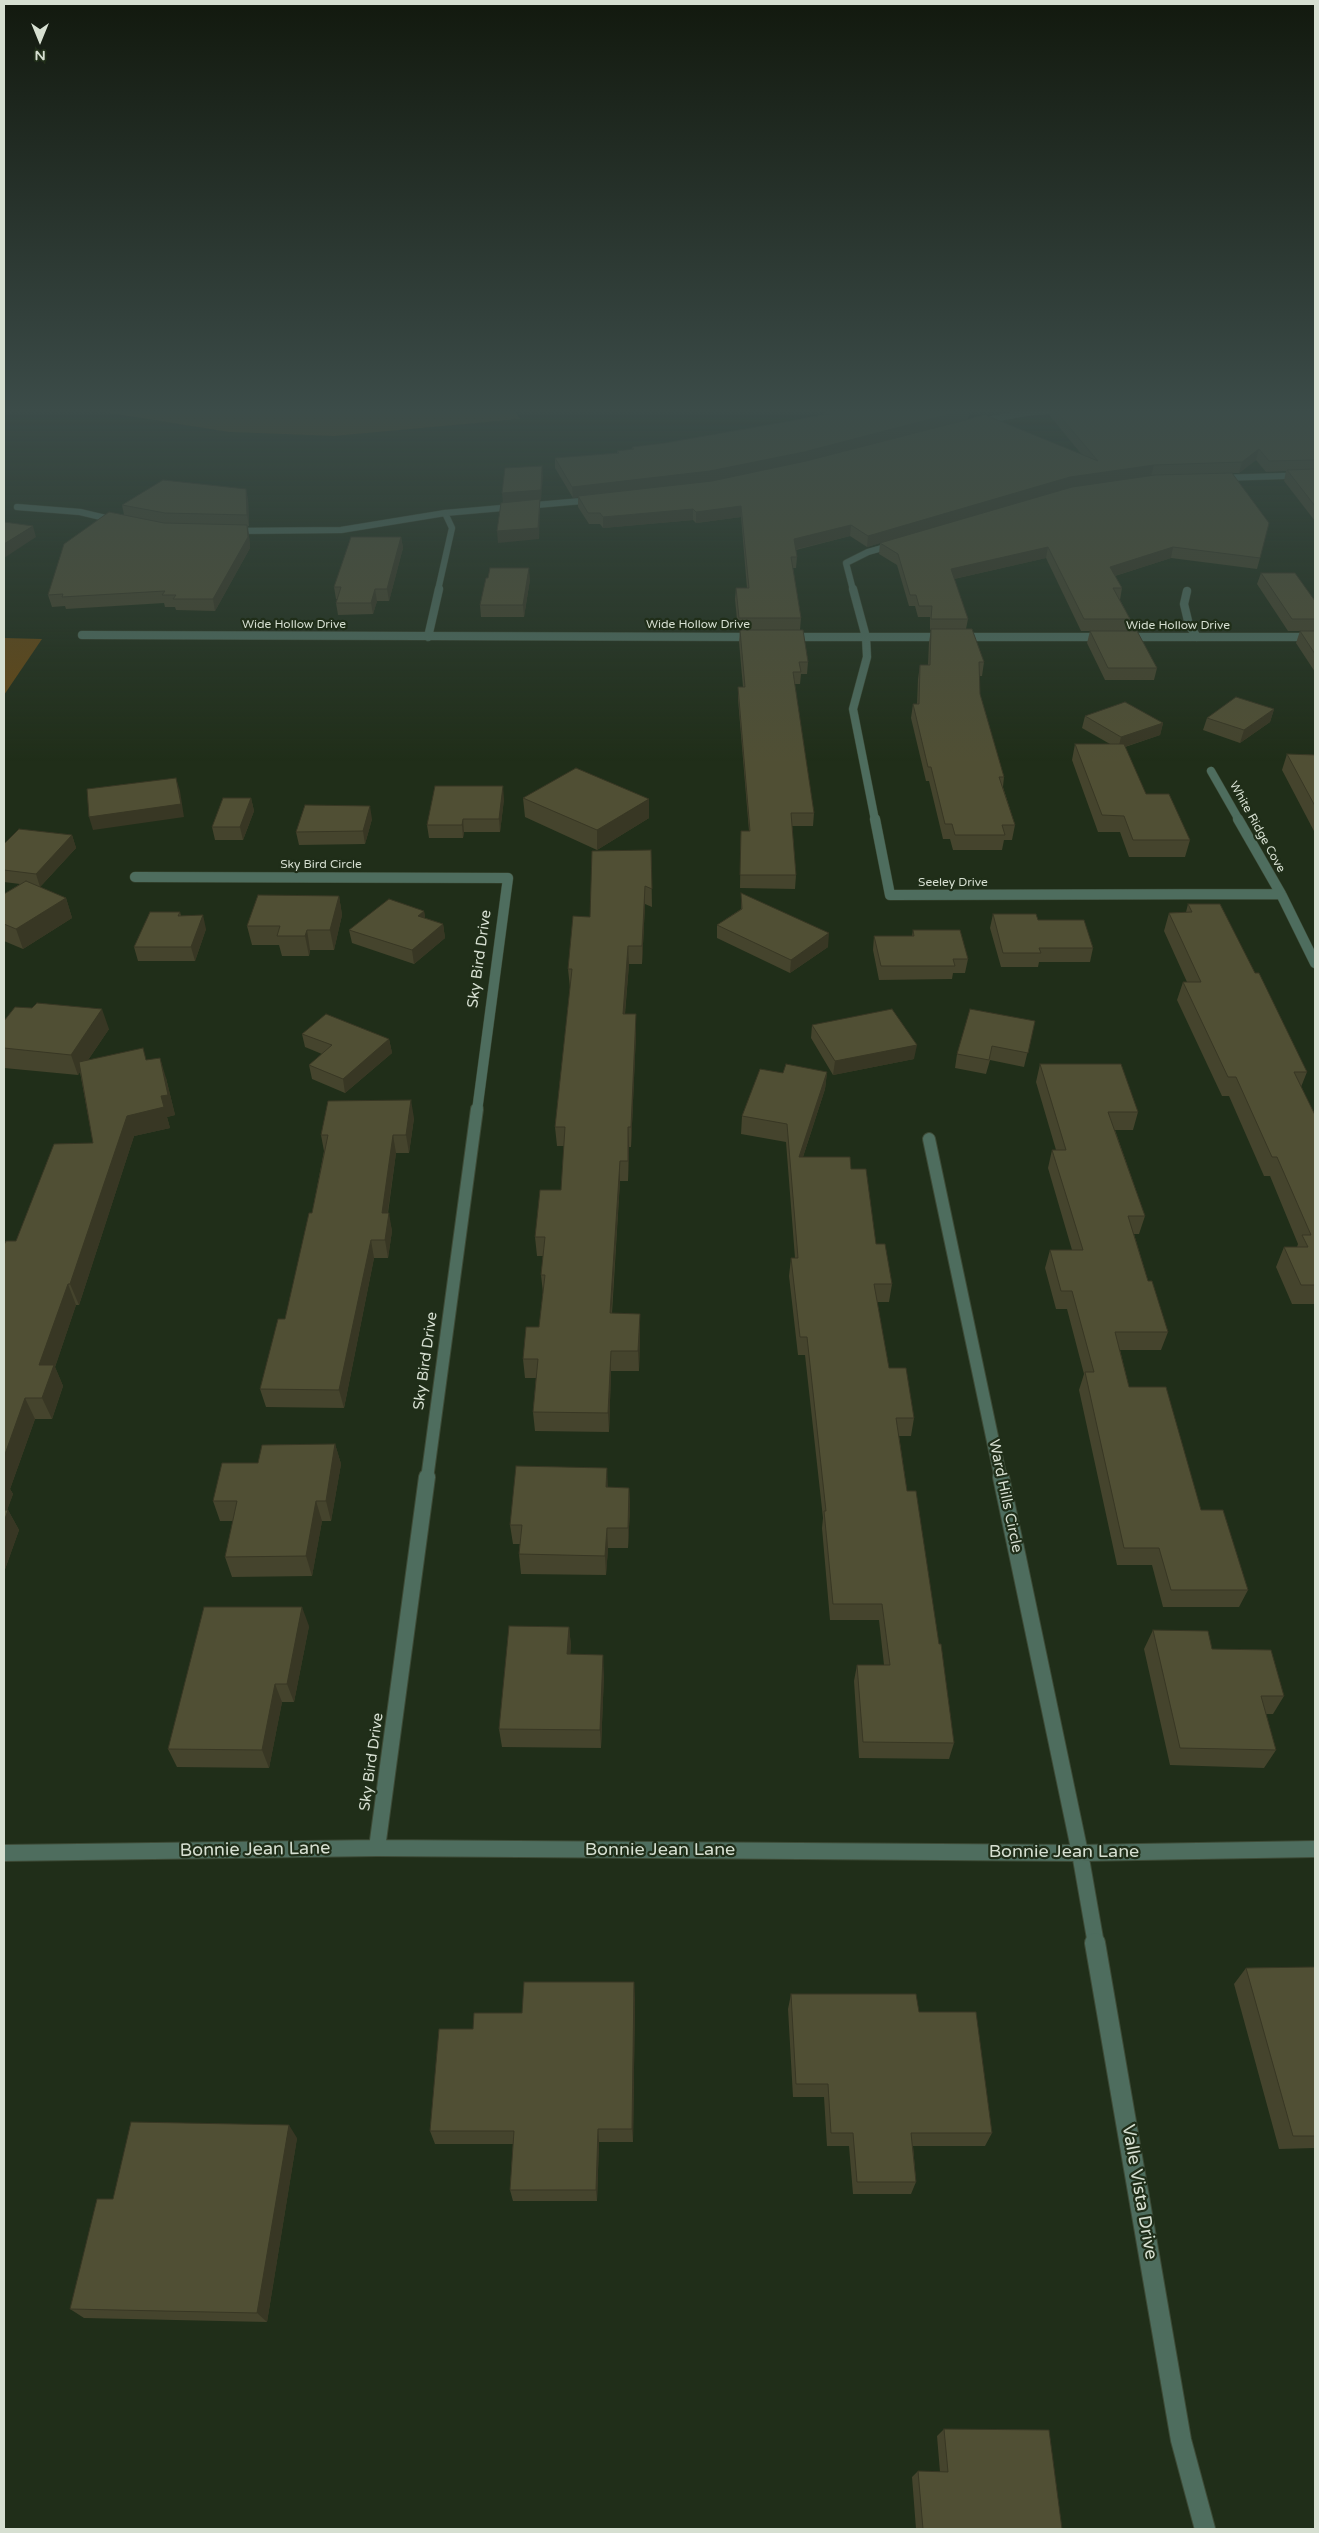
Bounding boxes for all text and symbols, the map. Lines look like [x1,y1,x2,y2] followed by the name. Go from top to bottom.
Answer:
[15,15,65,65] north arrow
[34,47,46,64] text: N
[242,618,346,632] street label: Wide Hollow Drive
[646,618,750,632] street label: Wide Hollow Drive
[1126,619,1230,633] street label: Wide Hollow Drive
[1226,779,1288,875] street label: White Ridge Cove
[280,858,362,872] street label: Sky Bird Circle
[918,876,988,890] street label: Seeley Drive
[464,909,496,1009] street label: Sky Bird Drive
[410,1311,442,1411] street label: Sky Bird Drive
[984,1438,1026,1554] street label: Ward Hills Circle
[356,1712,388,1812] street label: Sky Bird Drive
[180,1838,330,1862] street label: Bonnie Jean Lane
[585,1839,735,1861] street label: Bonnie Jean Lane
[989,1841,1139,1863] street label: Bonnie Jean Lane
[1116,2123,1162,2261] street label: Valle Vista Drive

